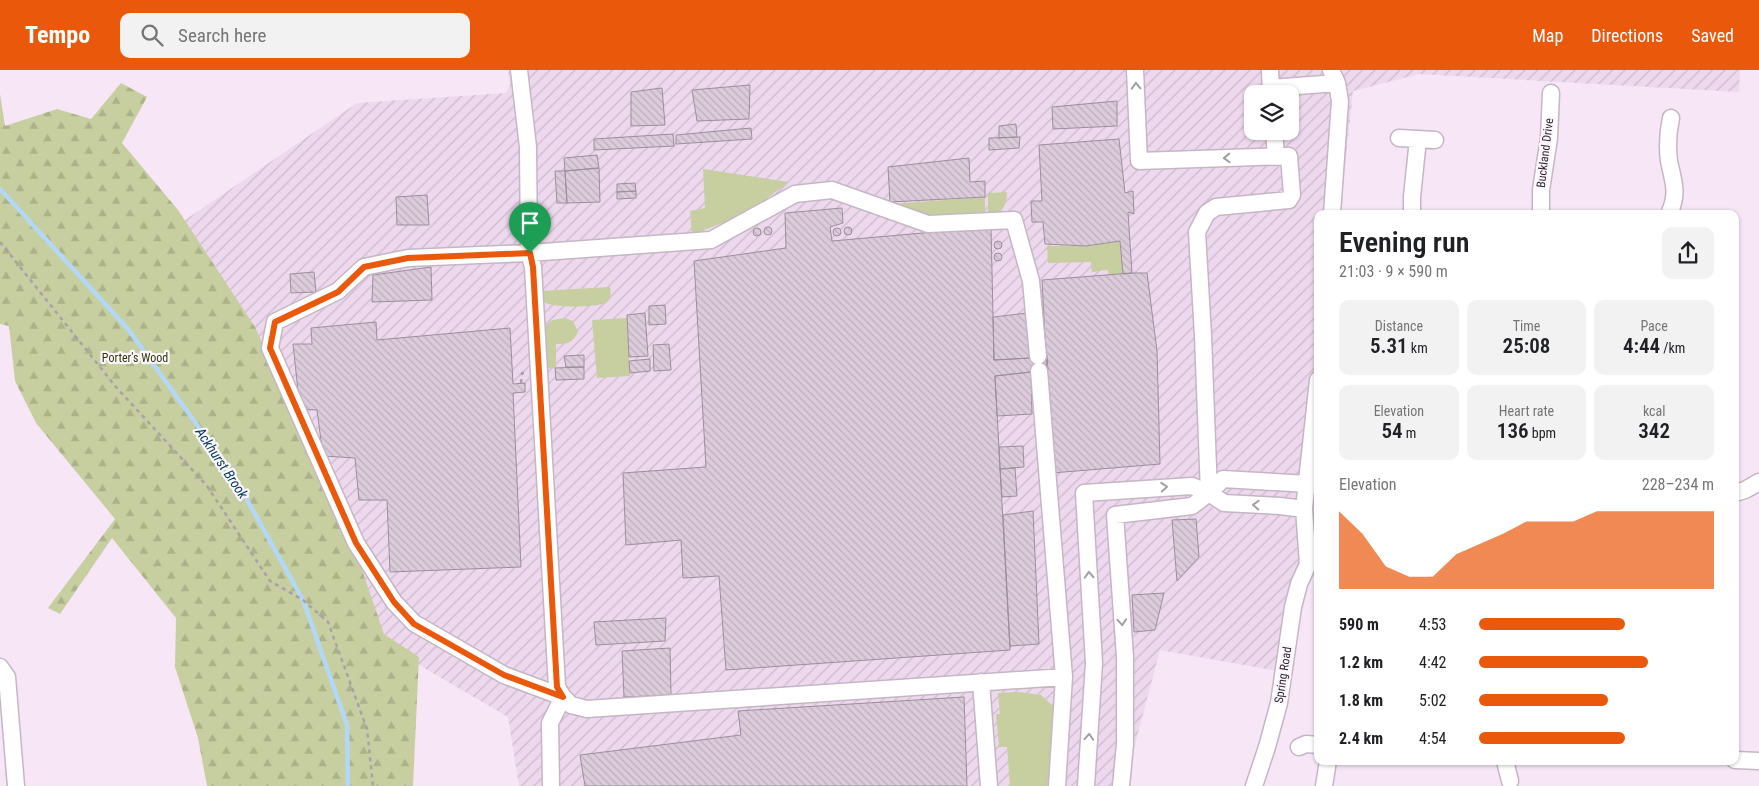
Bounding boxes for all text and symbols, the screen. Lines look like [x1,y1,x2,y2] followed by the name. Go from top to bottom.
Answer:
[120,13,470,58] search box
[25,21,90,49] text: Tempo
[138,21,166,49] icon: search
[178,24,266,47] text: Search here
[1532,25,1563,46] text: Map
[1591,25,1663,46] text: Directions
[1691,25,1734,46] text: Saved
[1131,82,1141,90] one-way arrow
[1244,85,1299,140] map controls
[1244,85,1299,140] button: layers
[1534,117,1556,189] street label: Buckland Drive
[1223,152,1231,163] one-way arrow
[509,202,551,253] pin
[516,209,544,237] icon: arrive
[1339,226,1469,259] text: Evening run
[1662,227,1714,279] button: share
[1339,262,1448,281] text: 21:03 · 9 × 590 m
[1375,318,1423,334] text: Distance
[1513,318,1540,334] text: Time
[1640,318,1668,334] text: Pace
[1370,334,1408,358] text: 5.31
[1503,334,1550,358] text: 25:08
[1623,334,1660,358] text: 4:44
[1408,340,1428,356] text: km
[1660,340,1685,356] text: /km
[102,351,168,365] park label: Porter's Wood
[1374,403,1424,419] text: Elevation
[1499,403,1554,419] text: Heart rate
[1643,403,1665,419] text: kcal
[1381,419,1403,443] text: 54
[1497,419,1529,443] text: 136
[1638,419,1670,443] text: 342
[192,424,252,502] water label: Ackhurst Brook
[1403,425,1416,441] text: m
[1529,425,1556,441] text: bpm
[1339,475,1397,494] text: Elevation
[1642,475,1714,494] text: 228–234 m
[1160,482,1168,493] one-way arrow
[1252,499,1260,510] one-way arrow
[1083,571,1094,579] one-way arrow
[1339,615,1379,634] text: 590 m
[1419,615,1446,634] text: 4:53
[1117,618,1128,626] one-way arrow
[1272,646,1294,704] street label: Spring Road
[1339,653,1383,672] text: 1.2 km
[1419,653,1446,672] text: 4:42
[1339,691,1383,710] text: 1.8 km
[1419,691,1446,710] text: 5:02
[1339,729,1383,748] text: 2.4 km
[1419,729,1446,748] text: 4:54
[1084,733,1095,741] one-way arrow

